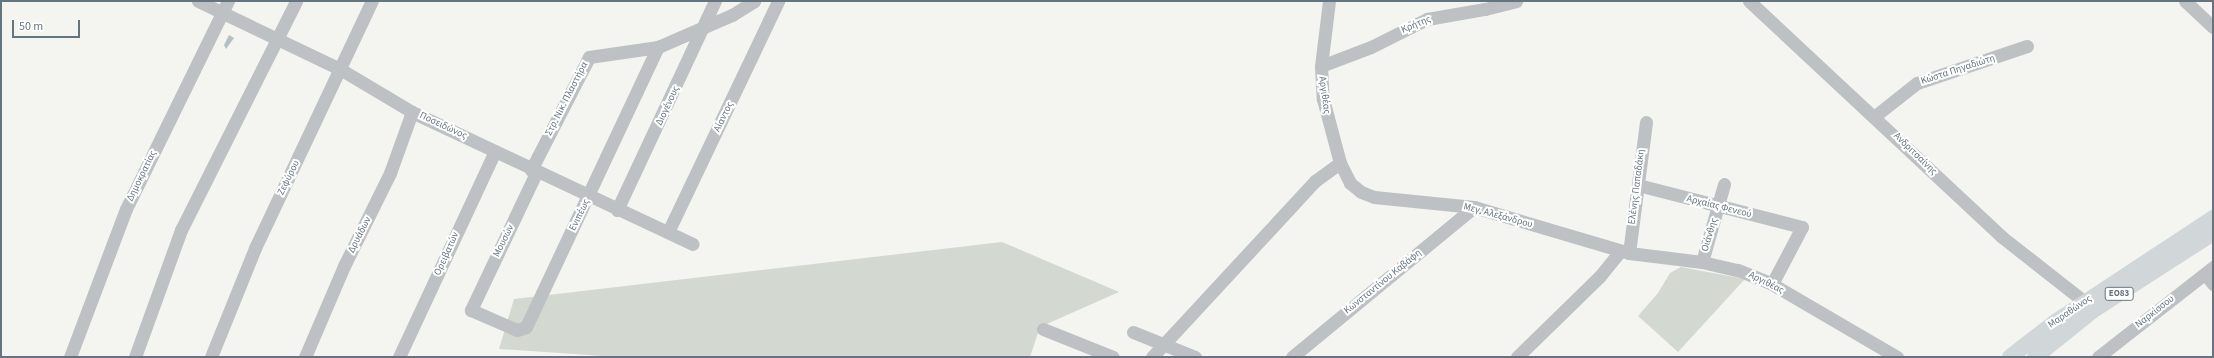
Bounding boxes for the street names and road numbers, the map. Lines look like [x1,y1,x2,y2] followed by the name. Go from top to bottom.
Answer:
[1399,13,1433,37] street label: Κρήτης
[1919,52,1997,88] street label: Κώστα Πηγαδιώτη
[543,60,591,138] street label: Στρ. Νικ. Πλαστήρα
[1315,76,1333,114] street label: Αργιθέας
[654,84,682,128] street label: Διογένους
[712,100,736,134] street label: Αίαντος
[417,110,469,142] street label: Ποσειδώνος
[1891,130,1939,178] street label: Ανδριτσαίνης
[125,149,159,203] street label: Δημοκρατίας
[1626,149,1648,225] street label: Ελένης Παπαδάκη
[275,159,303,197] street label: Ζεφύρου
[1685,193,1753,221] street label: Αρχαίας Φενεού
[567,197,593,233] street label: Ενιπέως
[1462,201,1534,231] street label: Μεγ. Αλεξάνδρου
[346,215,374,255] street label: Δρυάδων
[1699,217,1721,253] street label: Οιάνθης
[491,223,517,259] street label: Μουσών
[432,230,462,278] street label: Ορειβατών
[1342,247,1424,317] street label: Κωνσταντίνου Καβάφη
[1746,269,1786,297] street label: Αργιθέας
[2104,287,2134,301] road number: ΕΟ83
[2046,293,2094,331] street label: Μαραθώνος
[2133,293,2177,331] street label: Ναρκίσσου

